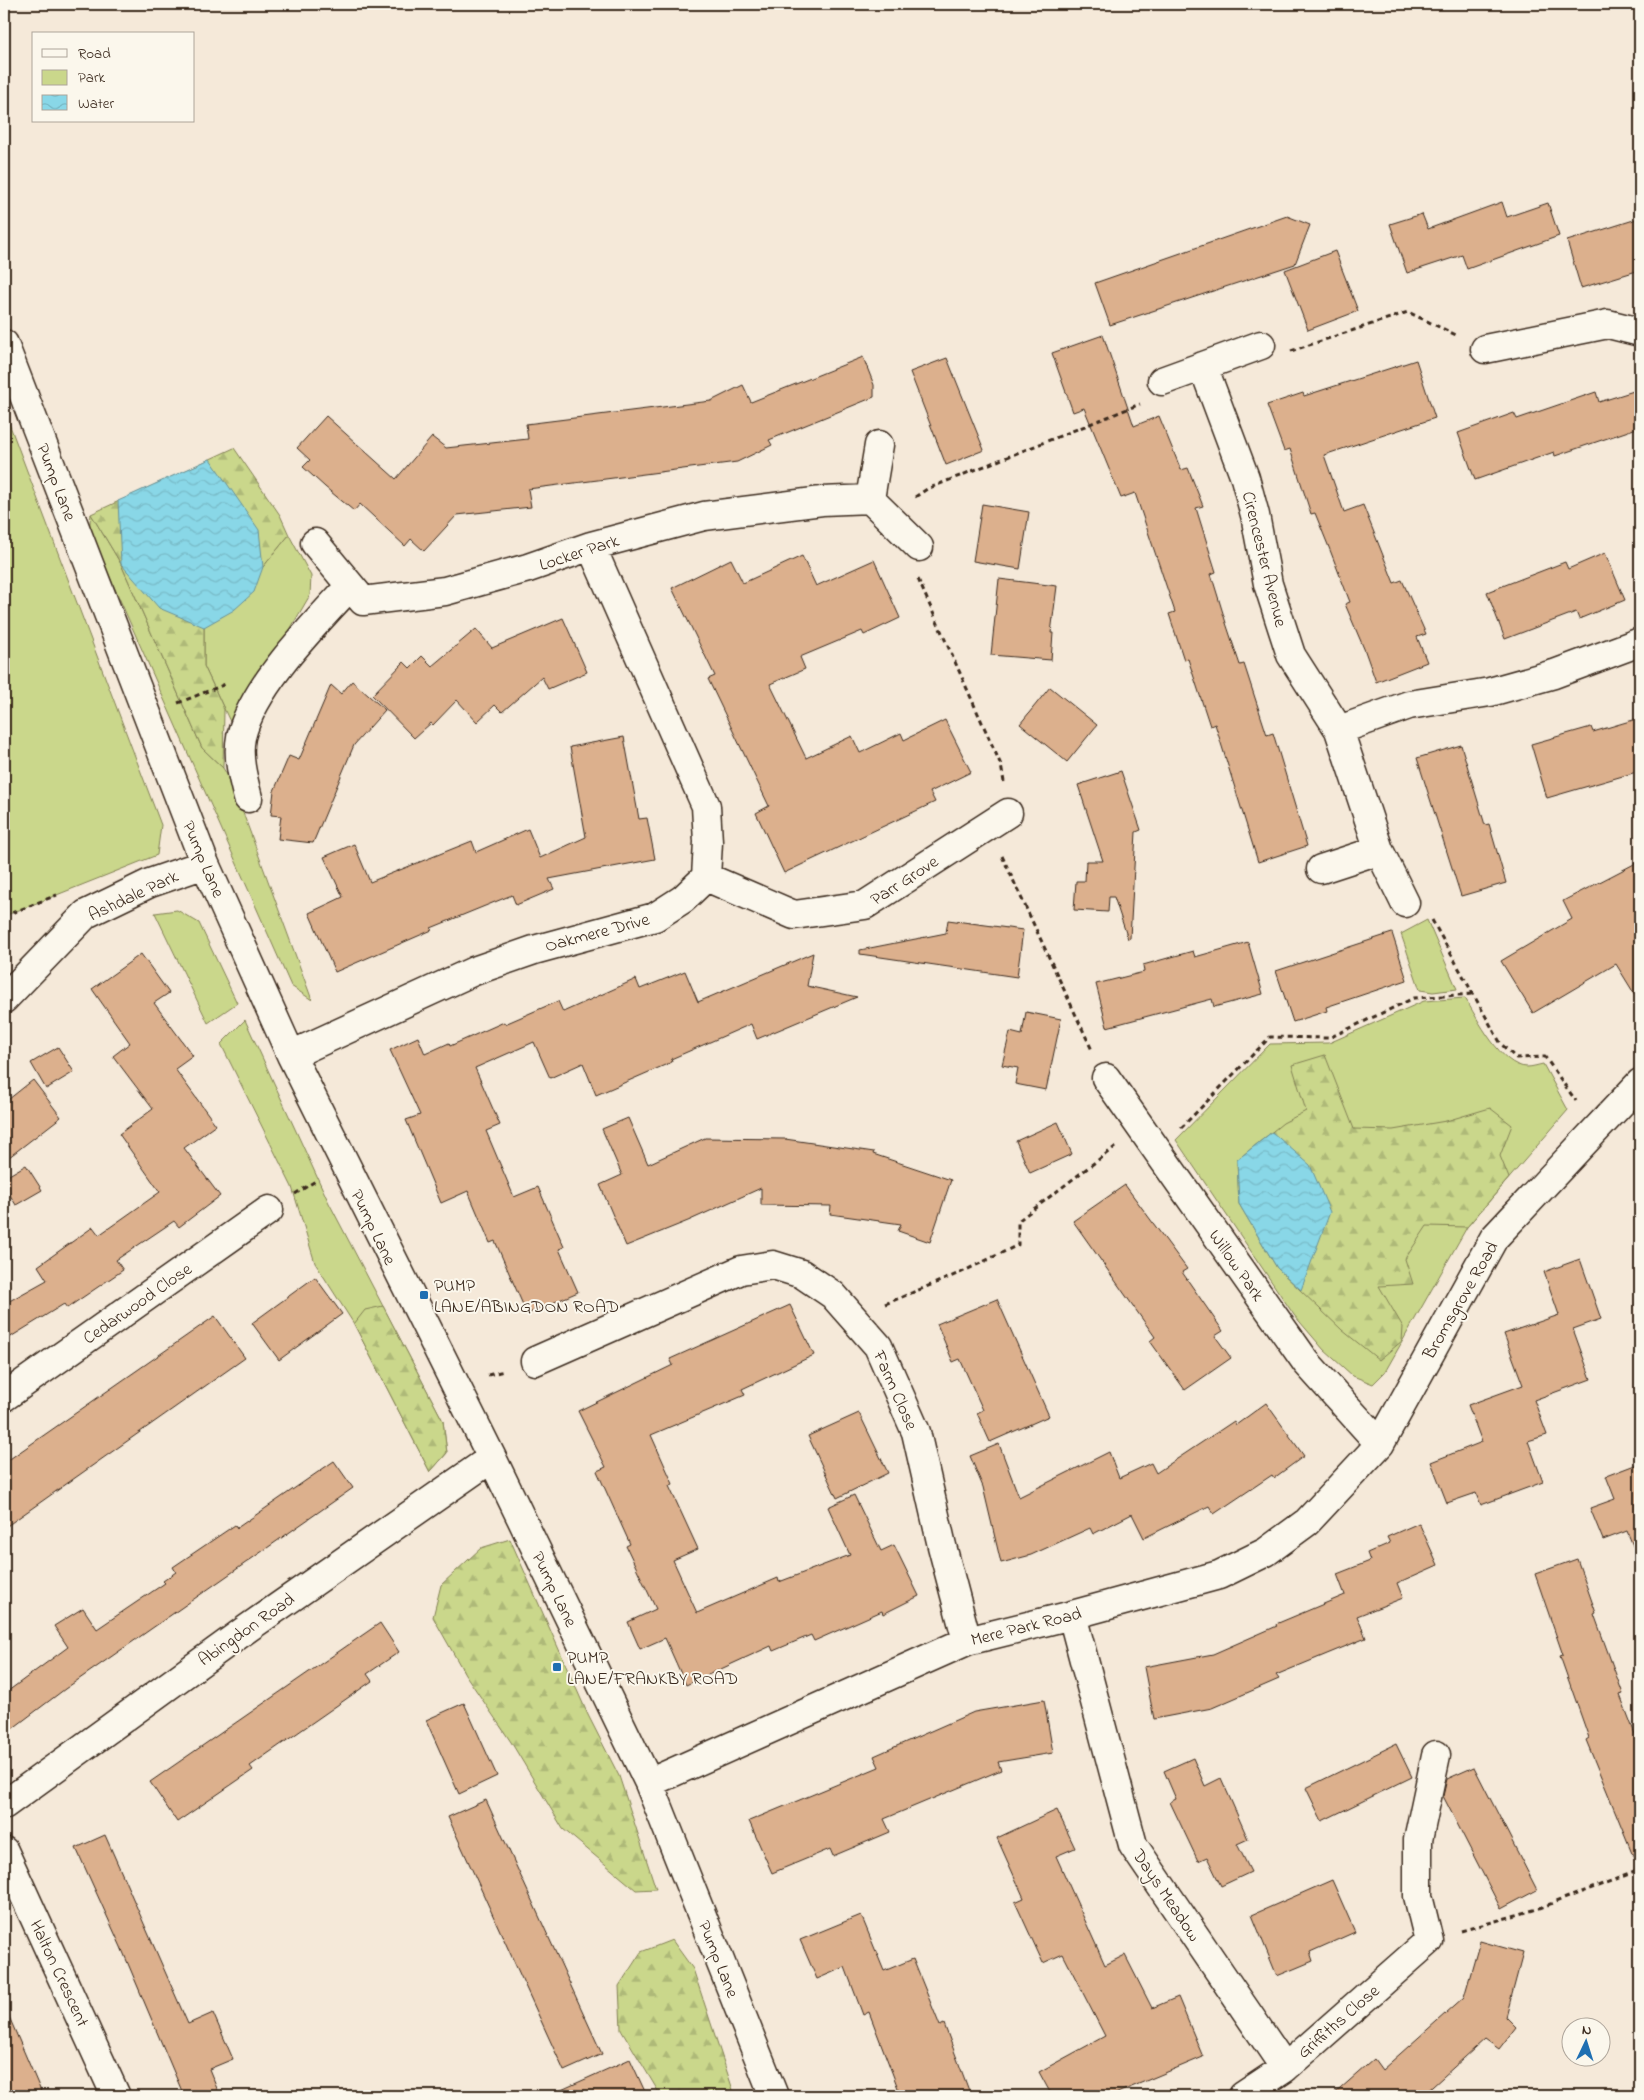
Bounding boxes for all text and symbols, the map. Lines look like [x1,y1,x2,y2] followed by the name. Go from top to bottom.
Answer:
[32,32,195,122] legend
[78,43,111,65] text: Road
[78,67,106,89] text: Park
[78,93,114,115] text: Water
[28,440,82,526] street label: Pump Lane
[1234,489,1293,631] street label: Cirencester Avenue
[536,529,623,579] street label: Locker Park
[174,817,230,903] street label: Pump Lane
[866,849,945,913] street label: Parr Grove
[85,865,183,929] street label: Ashdale Park
[542,907,654,960] street label: Oakmere Drive
[343,1186,402,1271] street label: Pump Lane
[1201,1225,1270,1307] street label: Willow Park
[1417,1237,1507,1366] street label: Bromsgrove Road
[78,1257,199,1352] street label: Cedarwood Close
[434,1274,619,1321] place label: PUMP LANE/ABINGDON ROAD
[418,1289,430,1301] marker: PUMP LANE/ABINGDON ROAD
[865,1346,924,1436] street label: Farm Close
[524,1548,583,1633] street label: Pump Lane
[193,1588,301,1674] street label: Abingdon Road
[968,1602,1085,1654] street label: Mere Park Road
[567,1646,738,1693] place label: PUMP LANE/FRANKBY ROAD
[551,1661,563,1673] marker: PUMP LANE/FRANKBY ROAD
[1124,1844,1206,1948] street label: Days Meadow
[22,1916,94,2032] street label: Halton Crescent
[690,1917,745,2003] street label: Pump Lane
[1292,1979,1387,2066] street label: Griffiths Close
[1562,2018,1612,2068] north arrow
[1581,2020,1592,2041] text: N

